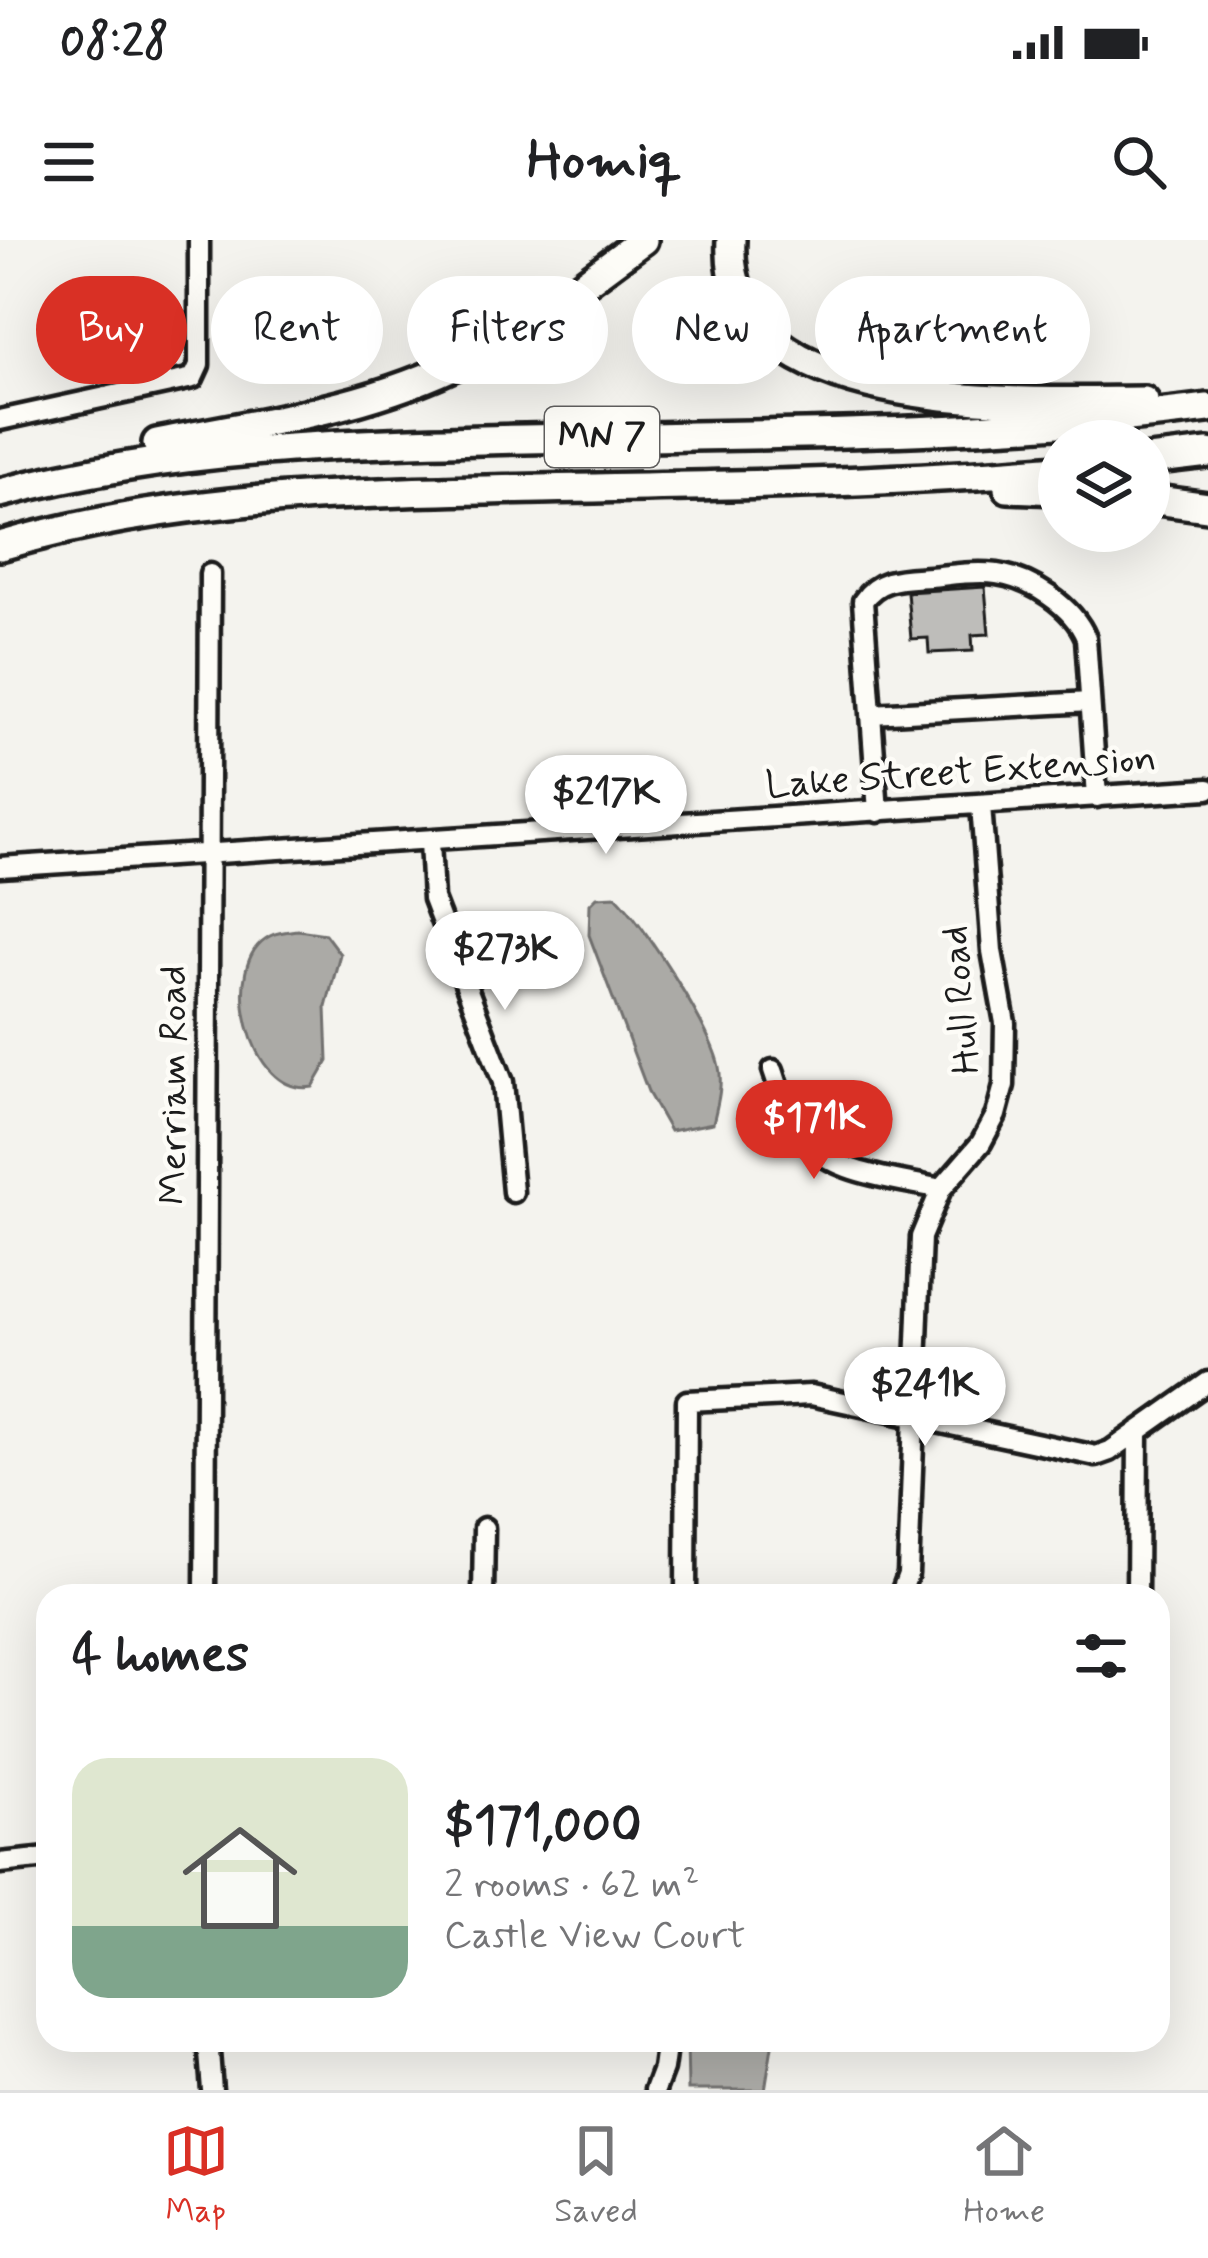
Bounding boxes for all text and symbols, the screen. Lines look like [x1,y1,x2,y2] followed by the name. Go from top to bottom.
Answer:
[60,13,169,72] text: 08:28
[527,127,681,198] text: Homiq
[36,129,102,195] icon: menu
[1106,129,1172,195] icon: search
[36,276,187,384] chip: Buy
[211,276,383,384] chip: Rent
[407,276,608,384] chip: Filters
[632,276,791,384] chip: New
[815,276,1090,384] chip: Apartment
[545,407,659,467] road number: MN 7
[1038,420,1170,552] map controls
[1038,420,1170,552] button: layers
[764,734,1158,812] street label: Lake Street Extension
[522,755,690,857] pin: $217K
[552,768,660,819] text: $217K
[421,911,589,1013] pin: $273K
[452,924,558,975] text: $273K
[930,924,994,1076] street label: Hull Road
[149,965,200,1205] street label: Merriam Road
[730,1080,898,1182] pin: $171K
[763,1093,865,1144] text: $171K
[841,1347,1009,1449] pin: $241K
[871,1360,979,1411] text: $241K
[72,1623,249,1689] text: 4 homes
[1068,1623,1134,1689] icon: filters
[444,1794,642,1860] text: $171,000
[168,1806,312,1950] icon: home
[444,1860,699,1911] text: 2 rooms · 62 m²
[444,1911,745,1962] text: Castle View Court
[163,2118,229,2234] tab: Map
[554,2118,638,2234] tab: Saved
[963,2118,1045,2234] tab: Home

